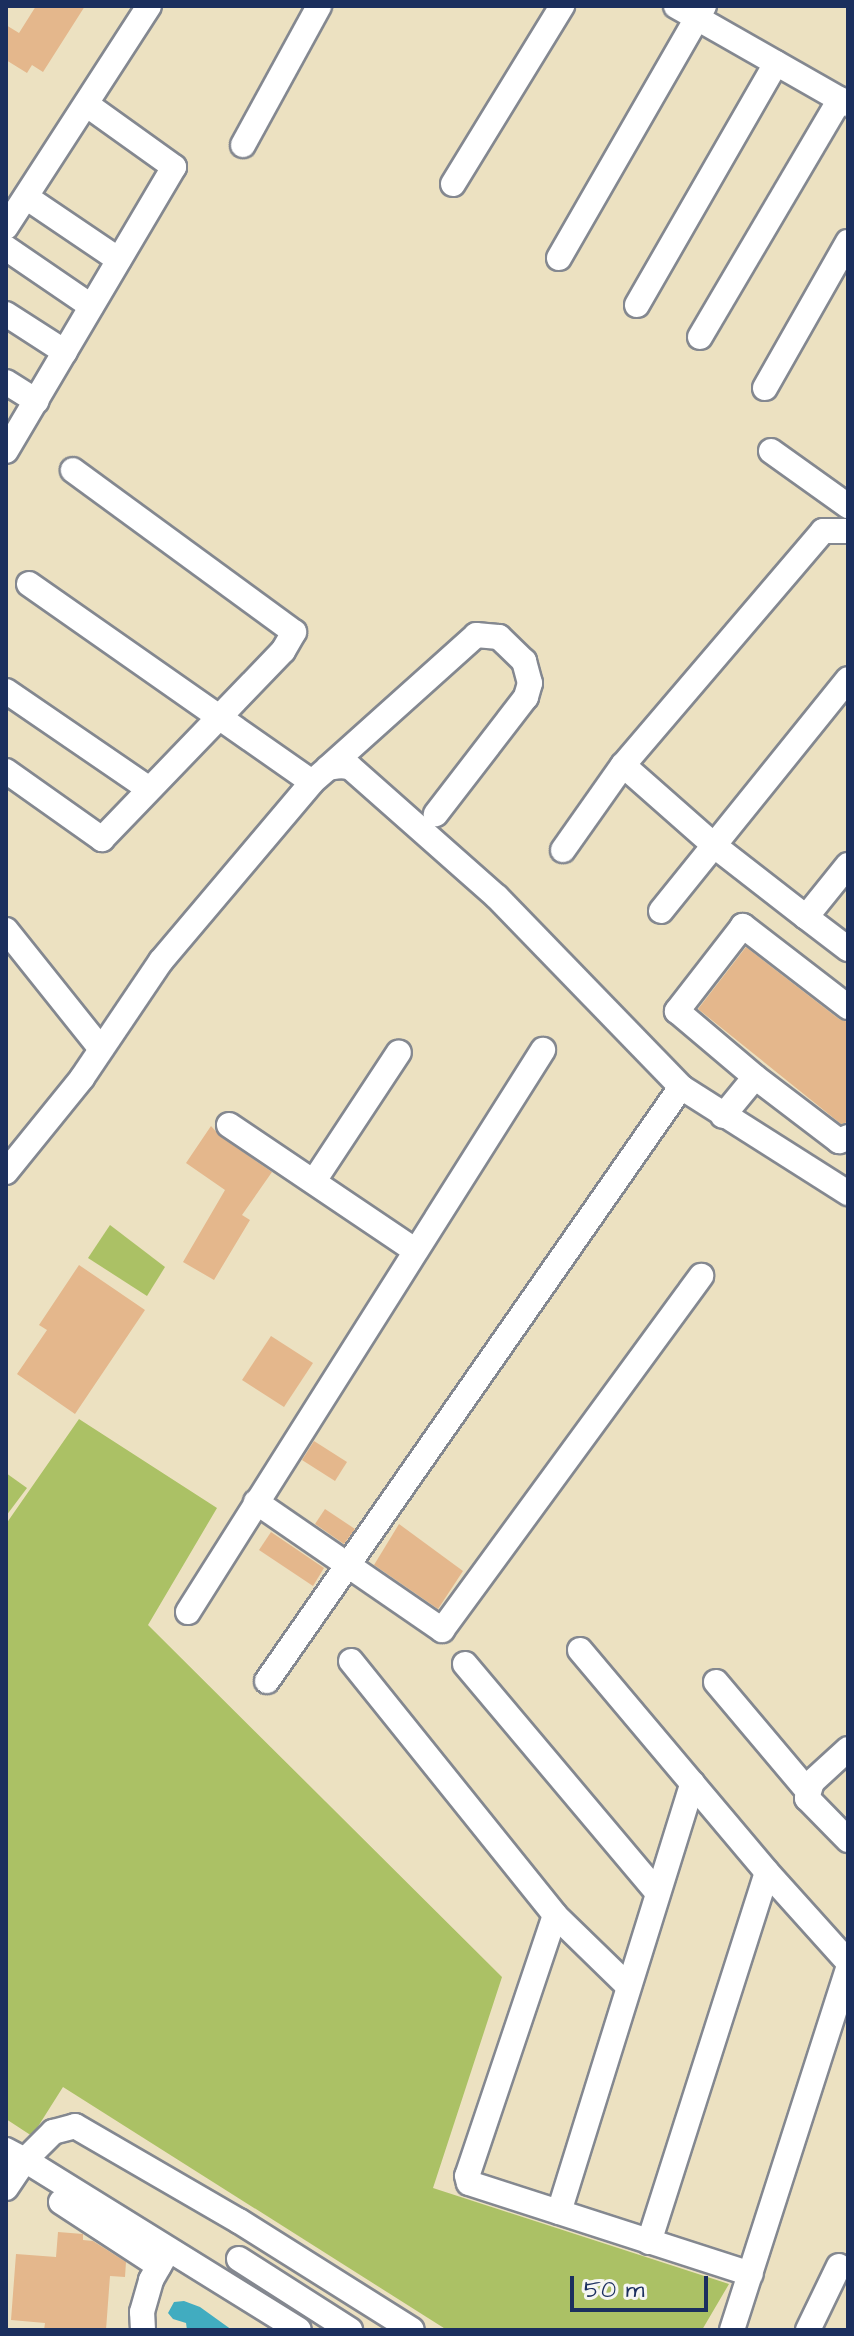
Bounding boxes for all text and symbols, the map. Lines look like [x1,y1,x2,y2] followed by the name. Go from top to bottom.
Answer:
[574,2260,712,2310] scale bar
[584,2273,644,2307] text: 50 m

